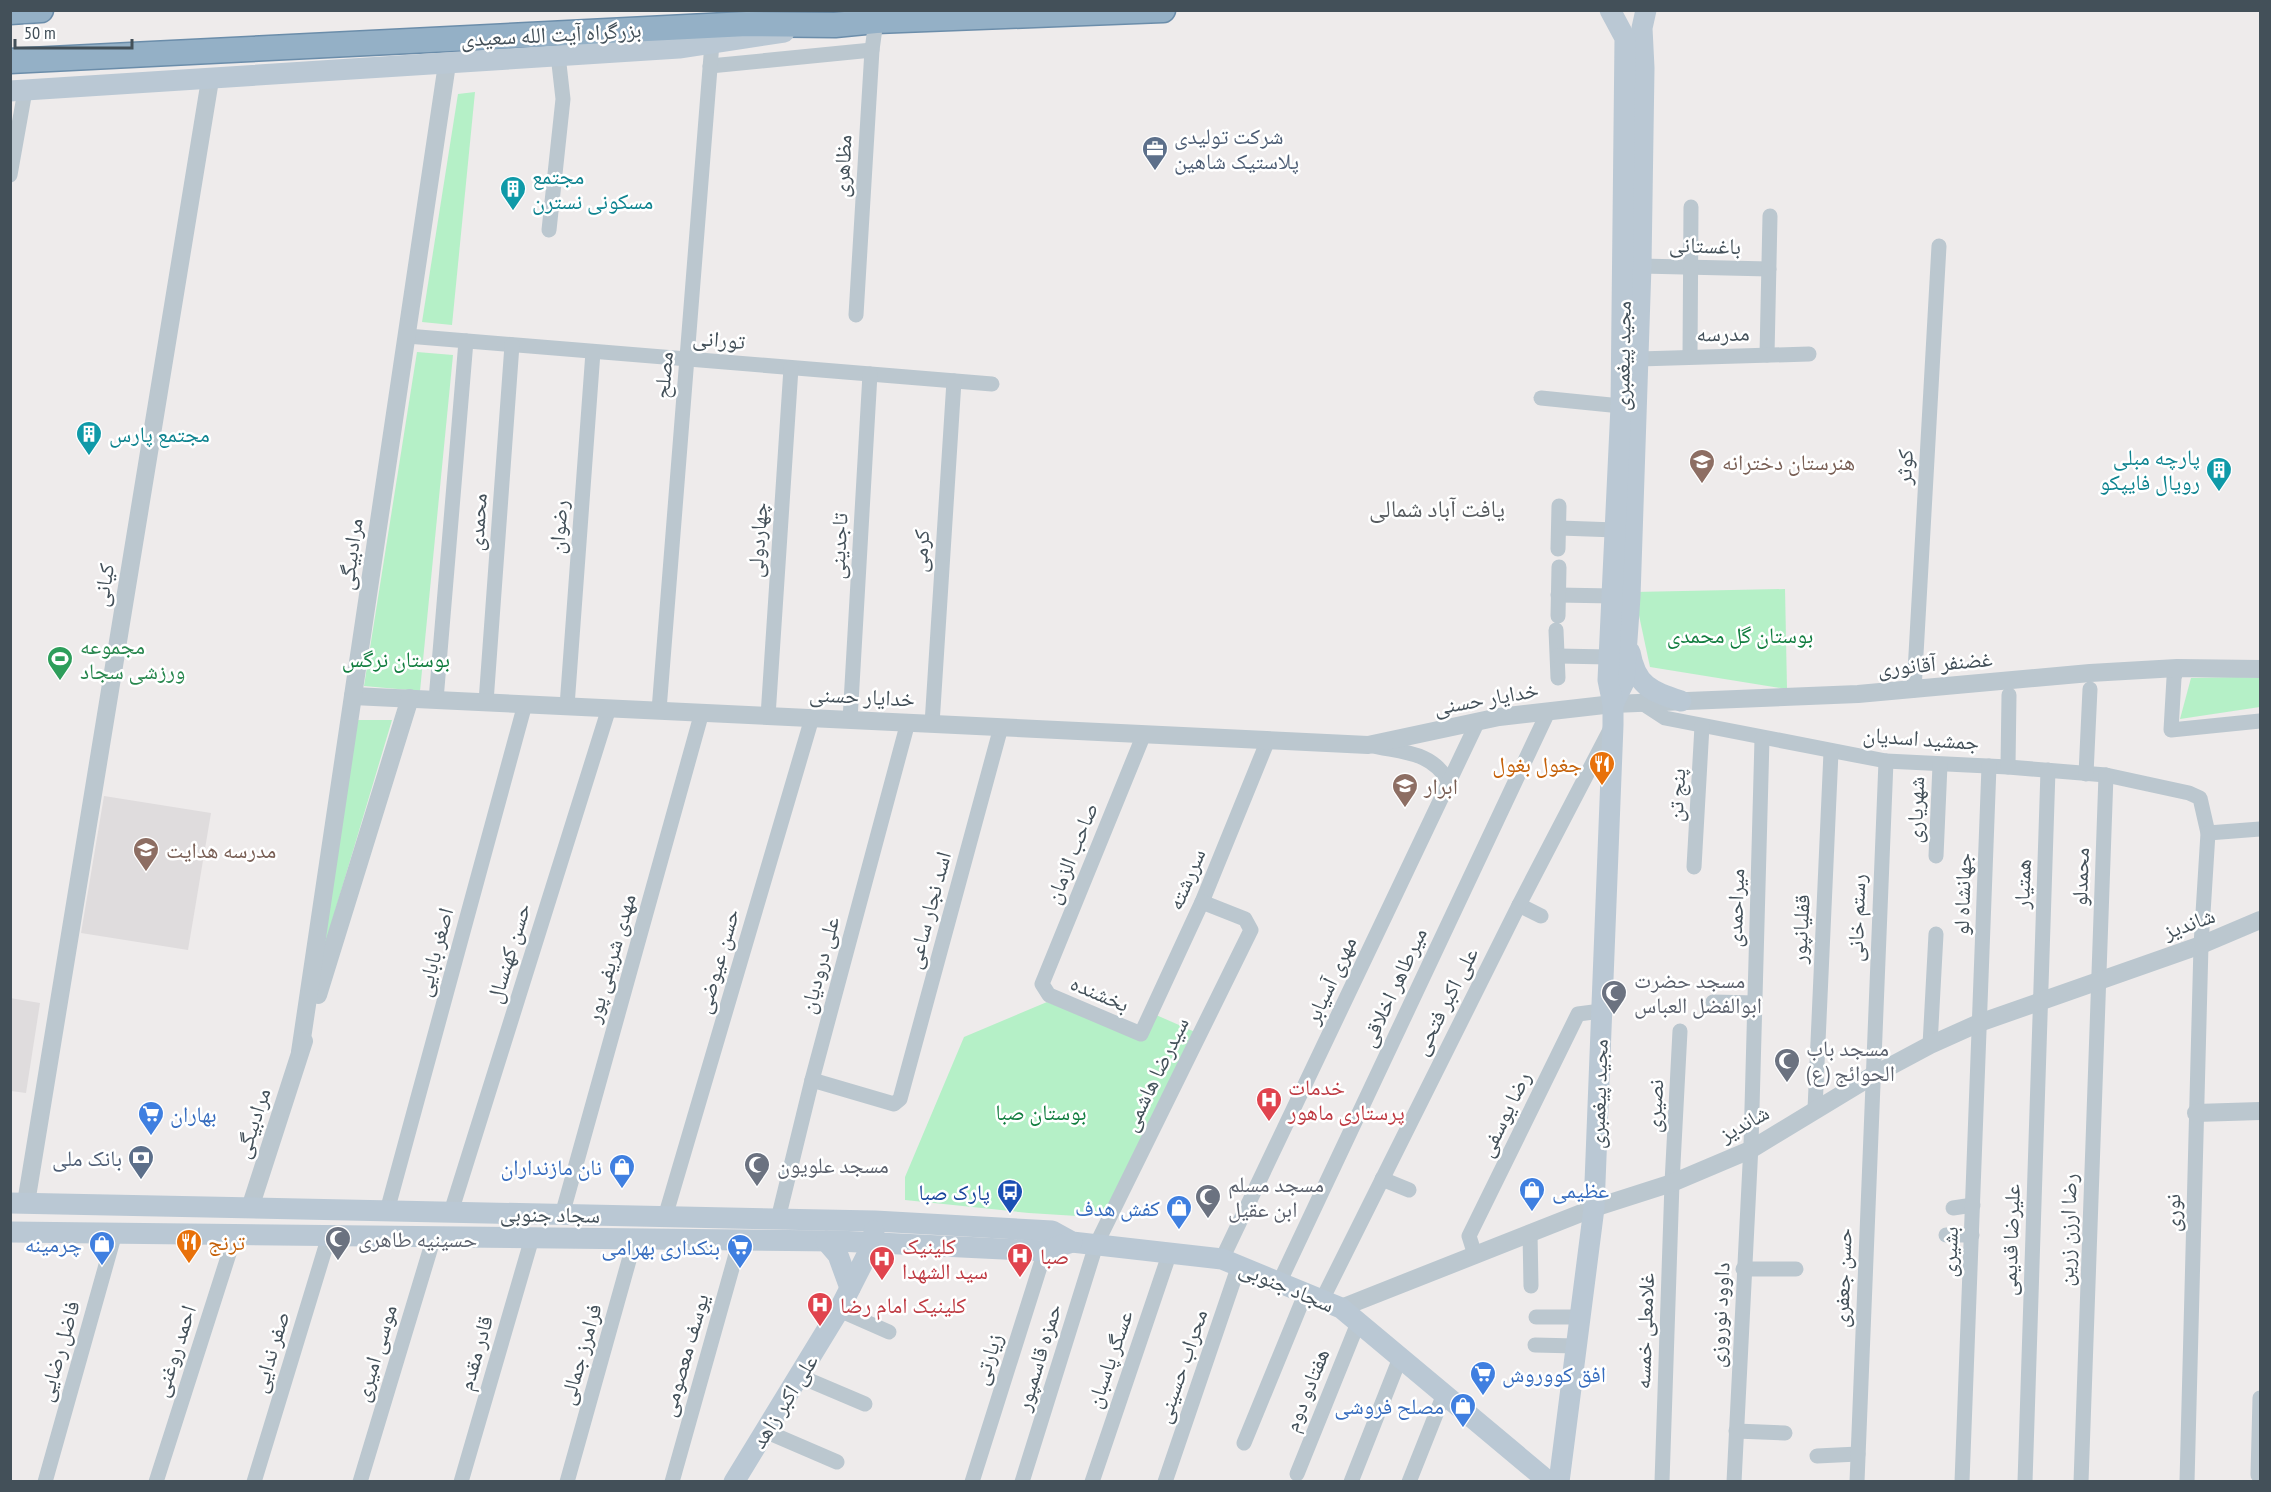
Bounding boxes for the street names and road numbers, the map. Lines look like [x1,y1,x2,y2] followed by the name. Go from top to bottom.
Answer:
[460,15,642,53] street label: بزرگراه آیت الله سعیدی
[826,134,858,198] street label: مظاهری
[1669,230,1741,260] street label: باغستانی
[1607,301,1637,411] street label: مجید پیغمبری
[1696,319,1750,347] street label: مدرسه
[692,323,747,355] street label: تورانی
[647,350,679,400] street label: مصلح
[1889,448,1919,487] street label: کوثر
[461,492,493,552] street label: محمدی
[542,499,574,555] street label: رضوان
[740,501,774,579] street label: چهاردولی
[822,511,854,580] street label: تاجدینی
[331,516,369,592] street label: مرادبیگی
[905,528,935,574] street label: کرمی
[86,561,120,609] street label: کیانی
[1876,644,1994,682] street label: غضنفر آقانوری
[1431,675,1541,721] street label: خدایار حسنی
[808,679,916,713] street label: خدایار حسنی
[1862,720,1980,756] street label: جمشید اسدیان
[1661,767,1692,823] street label: پنج تن
[1900,776,1930,844] street label: شهریاری
[1038,798,1104,908] street label: صاحب الزمان
[1161,844,1211,914] street label: سررشته
[2065,847,2095,907] street label: محمدلو
[899,848,957,972] street label: اسد نجار ساعی
[1947,852,1977,936] street label: جهانشاه لو
[2007,858,2037,911] street label: همتیار
[1720,868,1750,948] street label: میراحمدی
[1840,874,1873,962] street label: رستم خانی
[578,890,642,1027] street label: مهدی شریفی پور
[1784,894,1816,965] street label: قفلیانپور
[480,900,536,1006] street label: حسن کهنسال
[2158,901,2219,946] street label: شاندیز
[409,904,459,1000] street label: اصغر بابایی
[689,905,745,1017] street label: حسن عیوضی
[793,913,845,1017] street label: علی درودیان
[1353,923,1433,1051] street label: میرطاهر اخلاقی
[1297,932,1362,1029] street label: مهری آسیابر
[1406,942,1484,1060] street label: علی اکبر فتحی
[1066,968,1134,1018] street label: بخشنده
[1115,1012,1195,1136] street label: سیدرضا هاشمی
[1582,1038,1614,1150] street label: مجید پیغمبری
[1471,1067,1537,1161] street label: رضا یوسفی
[1639,1079,1669,1133] street label: نصیری
[227,1084,277,1162] street label: مرادبیگی
[1713,1098,1774,1149] street label: شاندیز
[2051,1173,2083,1287] street label: رضا ارزن زرین
[1994,1183,2026,1297] street label: علیرضا قدیمی
[2158,1194,2186,1232] street label: نوری
[500,1199,600,1229] street label: سجاد جنوبی
[1934,1226,1964,1278] street label: بشیری
[1826,1227,1858,1329] street label: حسن جعفری
[1235,1254,1339,1318] street label: سجاد جنوبی
[1702,1261,1736,1369] street label: داوود نوروزی
[1628,1272,1660,1390] street label: غلامعلی خمسه
[653,1290,715,1420] street label: یوسف معصومی
[30,1297,86,1405] street label: فاضل رضایی
[552,1300,608,1408] street label: فرامرز جمالی
[1008,1300,1068,1415] street label: حمزه قاسمپور
[347,1301,403,1405] street label: موسی امیری
[146,1302,202,1400] street label: احمد روغنی
[1148,1305,1214,1427] street label: محراب حسینی
[1079,1306,1139,1412] street label: عسگر پاسبان
[244,1308,296,1396] street label: صفر ندایی
[451,1312,500,1394] street label: قادر مقدم
[966,1330,1008,1388] street label: زیارتی
[1277,1344,1336,1436] street label: هفتادو دوم
[744,1349,824,1453] street label: علی اکبر زاهد

